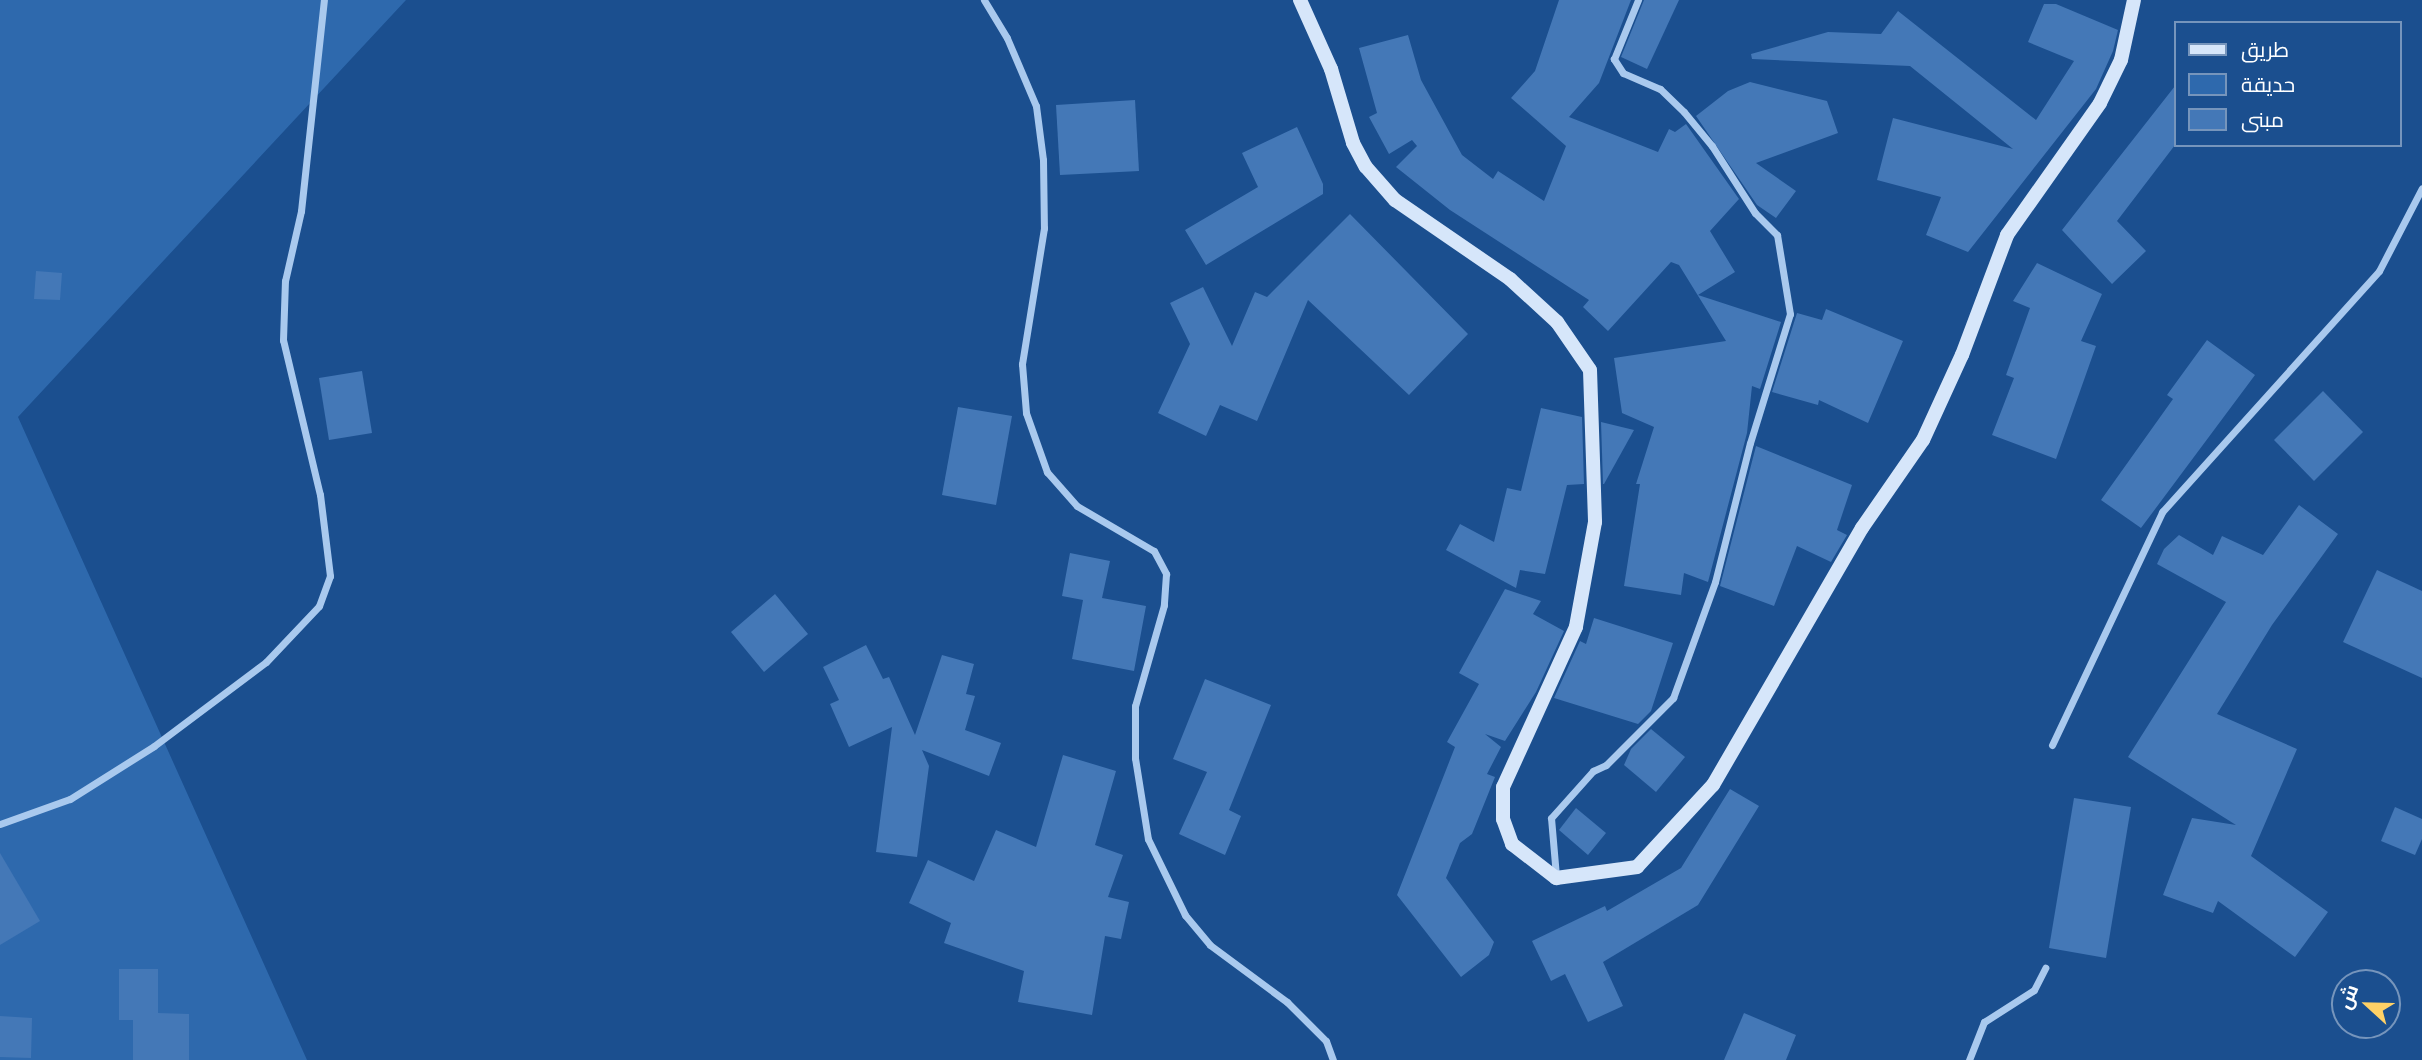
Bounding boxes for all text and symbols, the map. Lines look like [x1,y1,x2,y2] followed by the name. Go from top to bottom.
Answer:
[2174,21,2401,147] legend
[2241,38,2289,61] text: طريق
[2241,73,2295,96] text: حديقة
[2241,108,2284,131] text: مبنى
[2331,969,2401,1039] north arrow
[2334,981,2362,1012] text: ش

